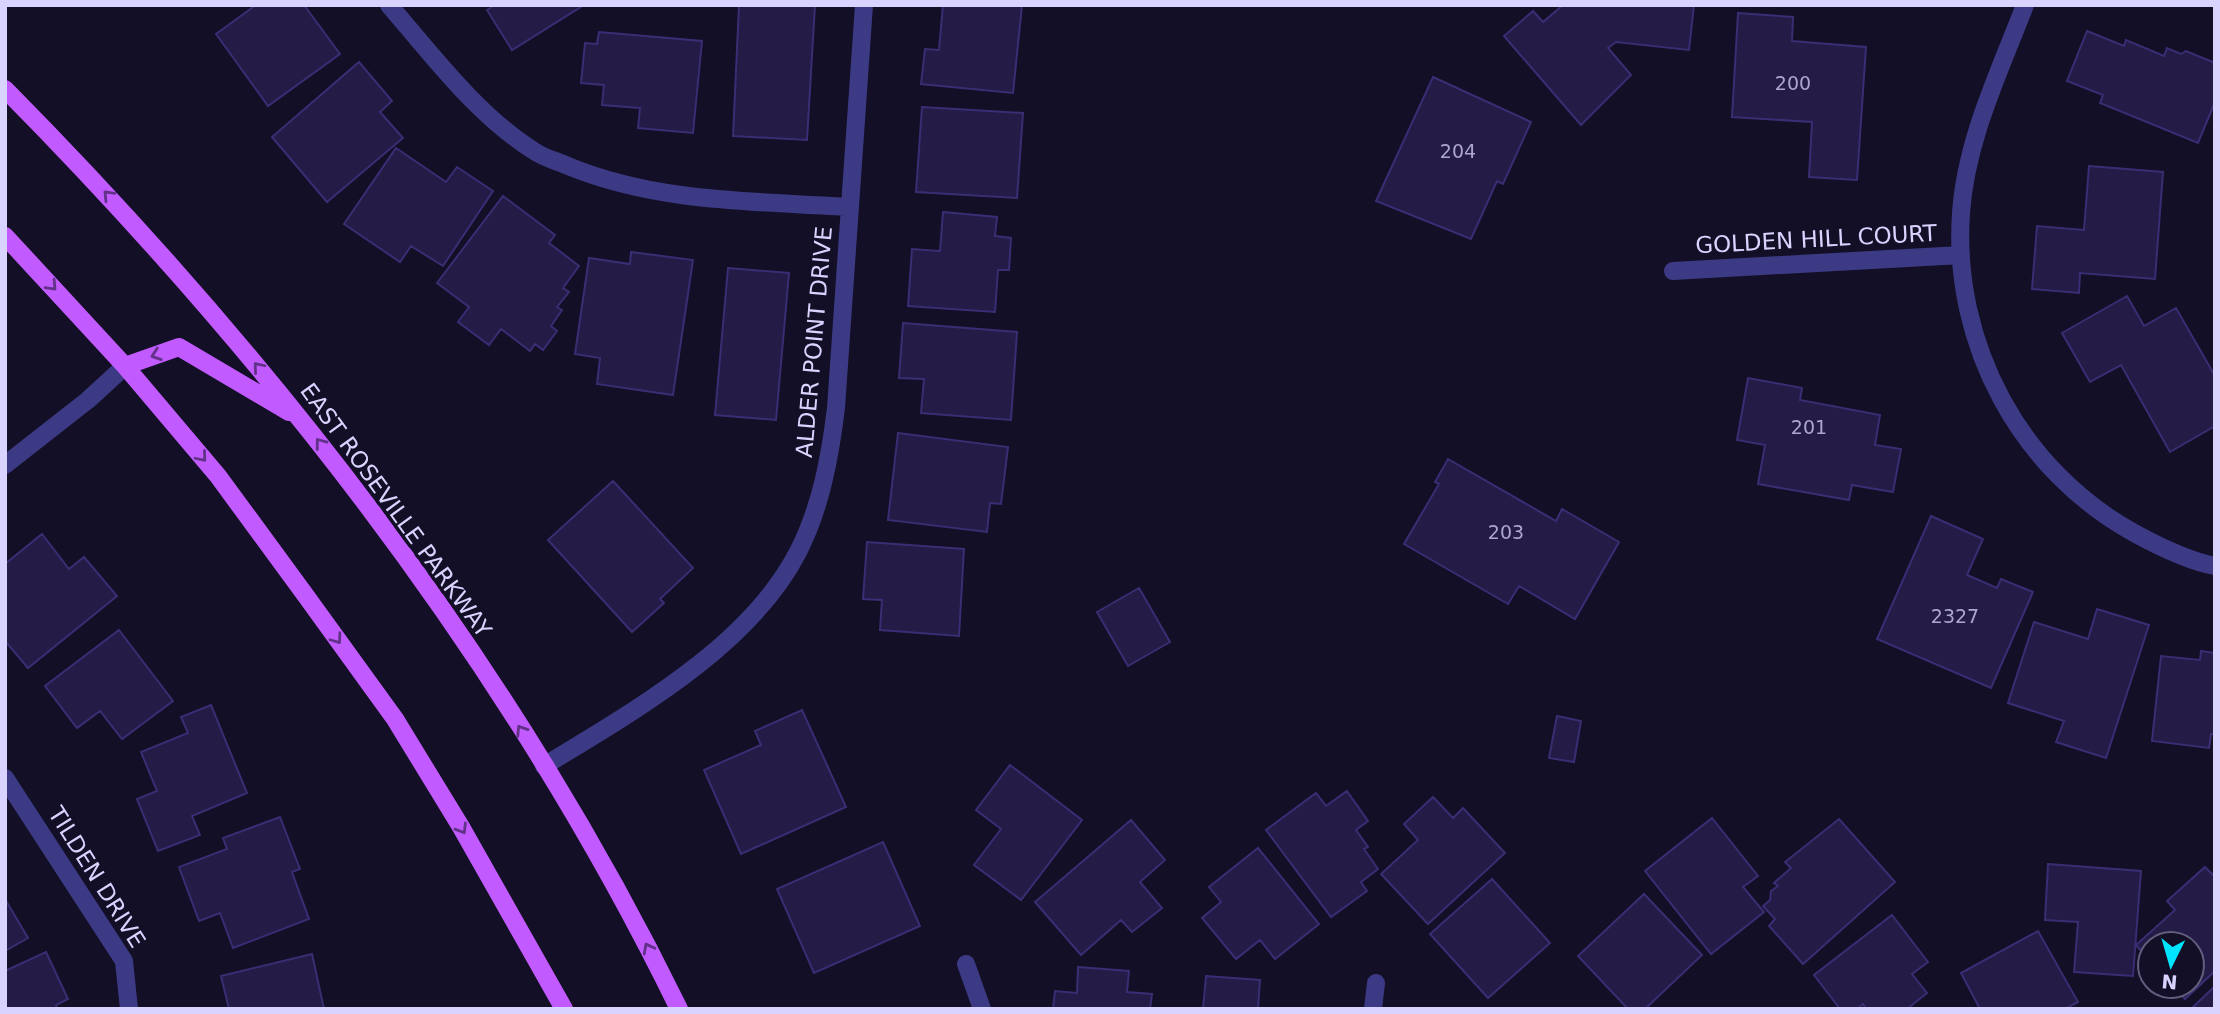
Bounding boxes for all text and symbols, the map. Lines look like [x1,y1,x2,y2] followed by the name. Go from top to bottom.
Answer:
[1775,72,1811,94] house number: 200
[1440,140,1476,162] house number: 204
[104,190,117,203] one-way arrow
[1695,220,1938,258] street label: GOLDEN HILL COURT
[791,225,837,459] street label: ALDER POINT DRIVE
[43,278,56,291] one-way arrow
[150,347,163,361] one-way arrow
[254,362,266,375] one-way arrow
[295,378,497,643] street label: EAST ROSEVILLE PARKWAY
[1791,416,1827,438] house number: 201
[315,438,328,451] one-way arrow
[194,448,206,461] one-way arrow
[1488,521,1524,543] house number: 203
[1931,605,1979,627] house number: 2327
[329,631,342,644] one-way arrow
[516,725,529,738] one-way arrow
[43,801,151,952] street label: TILDEN DRIVE
[454,822,467,835] one-way arrow
[2136,930,2206,1000] north arrow
[642,943,656,955] one-way arrow
[2161,970,2178,994] text: N

